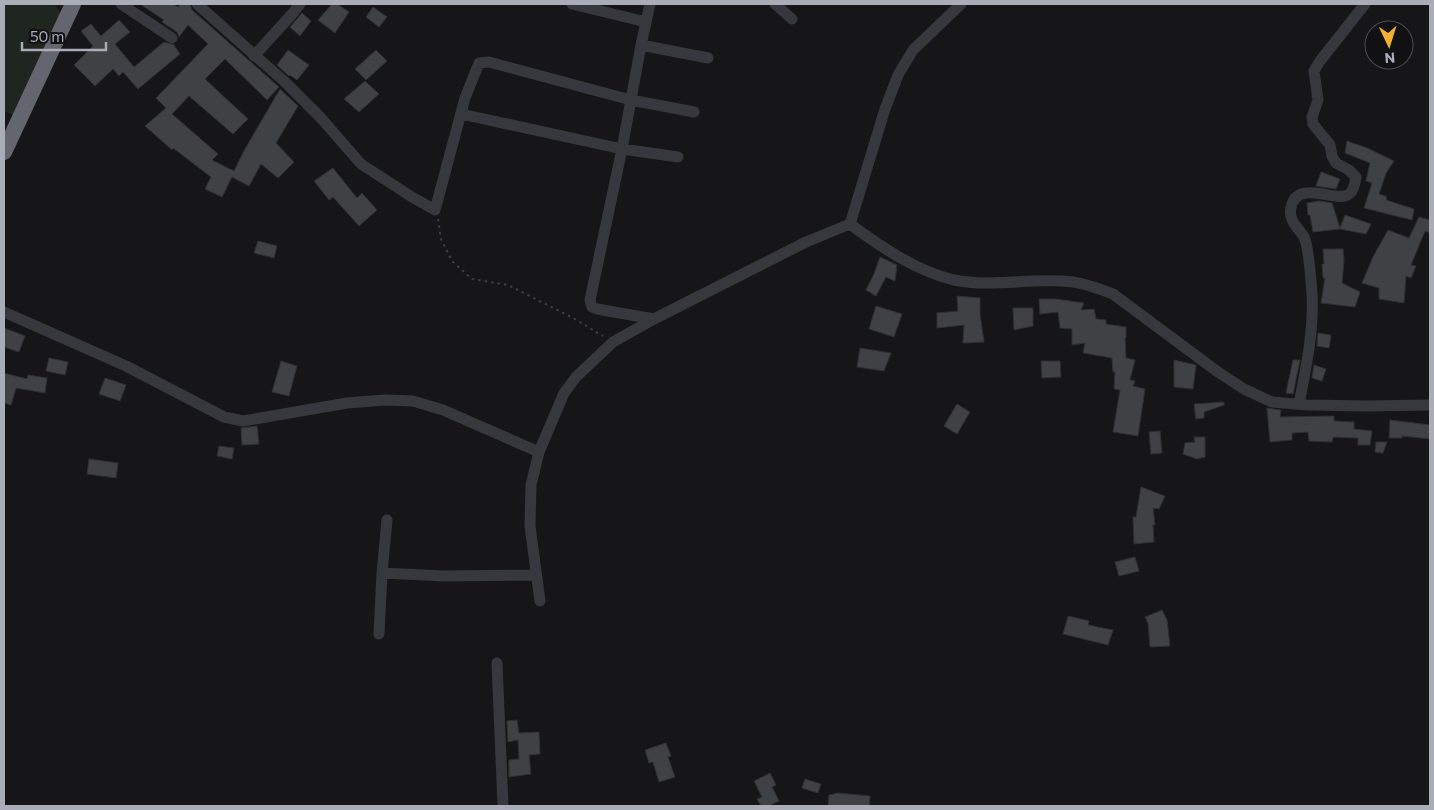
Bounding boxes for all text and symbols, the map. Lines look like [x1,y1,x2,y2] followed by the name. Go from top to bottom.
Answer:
[22,20,106,52] scale bar
[1364,20,1414,70] north arrow
[30,27,64,45] text: 50 m
[1384,50,1396,67] text: N

